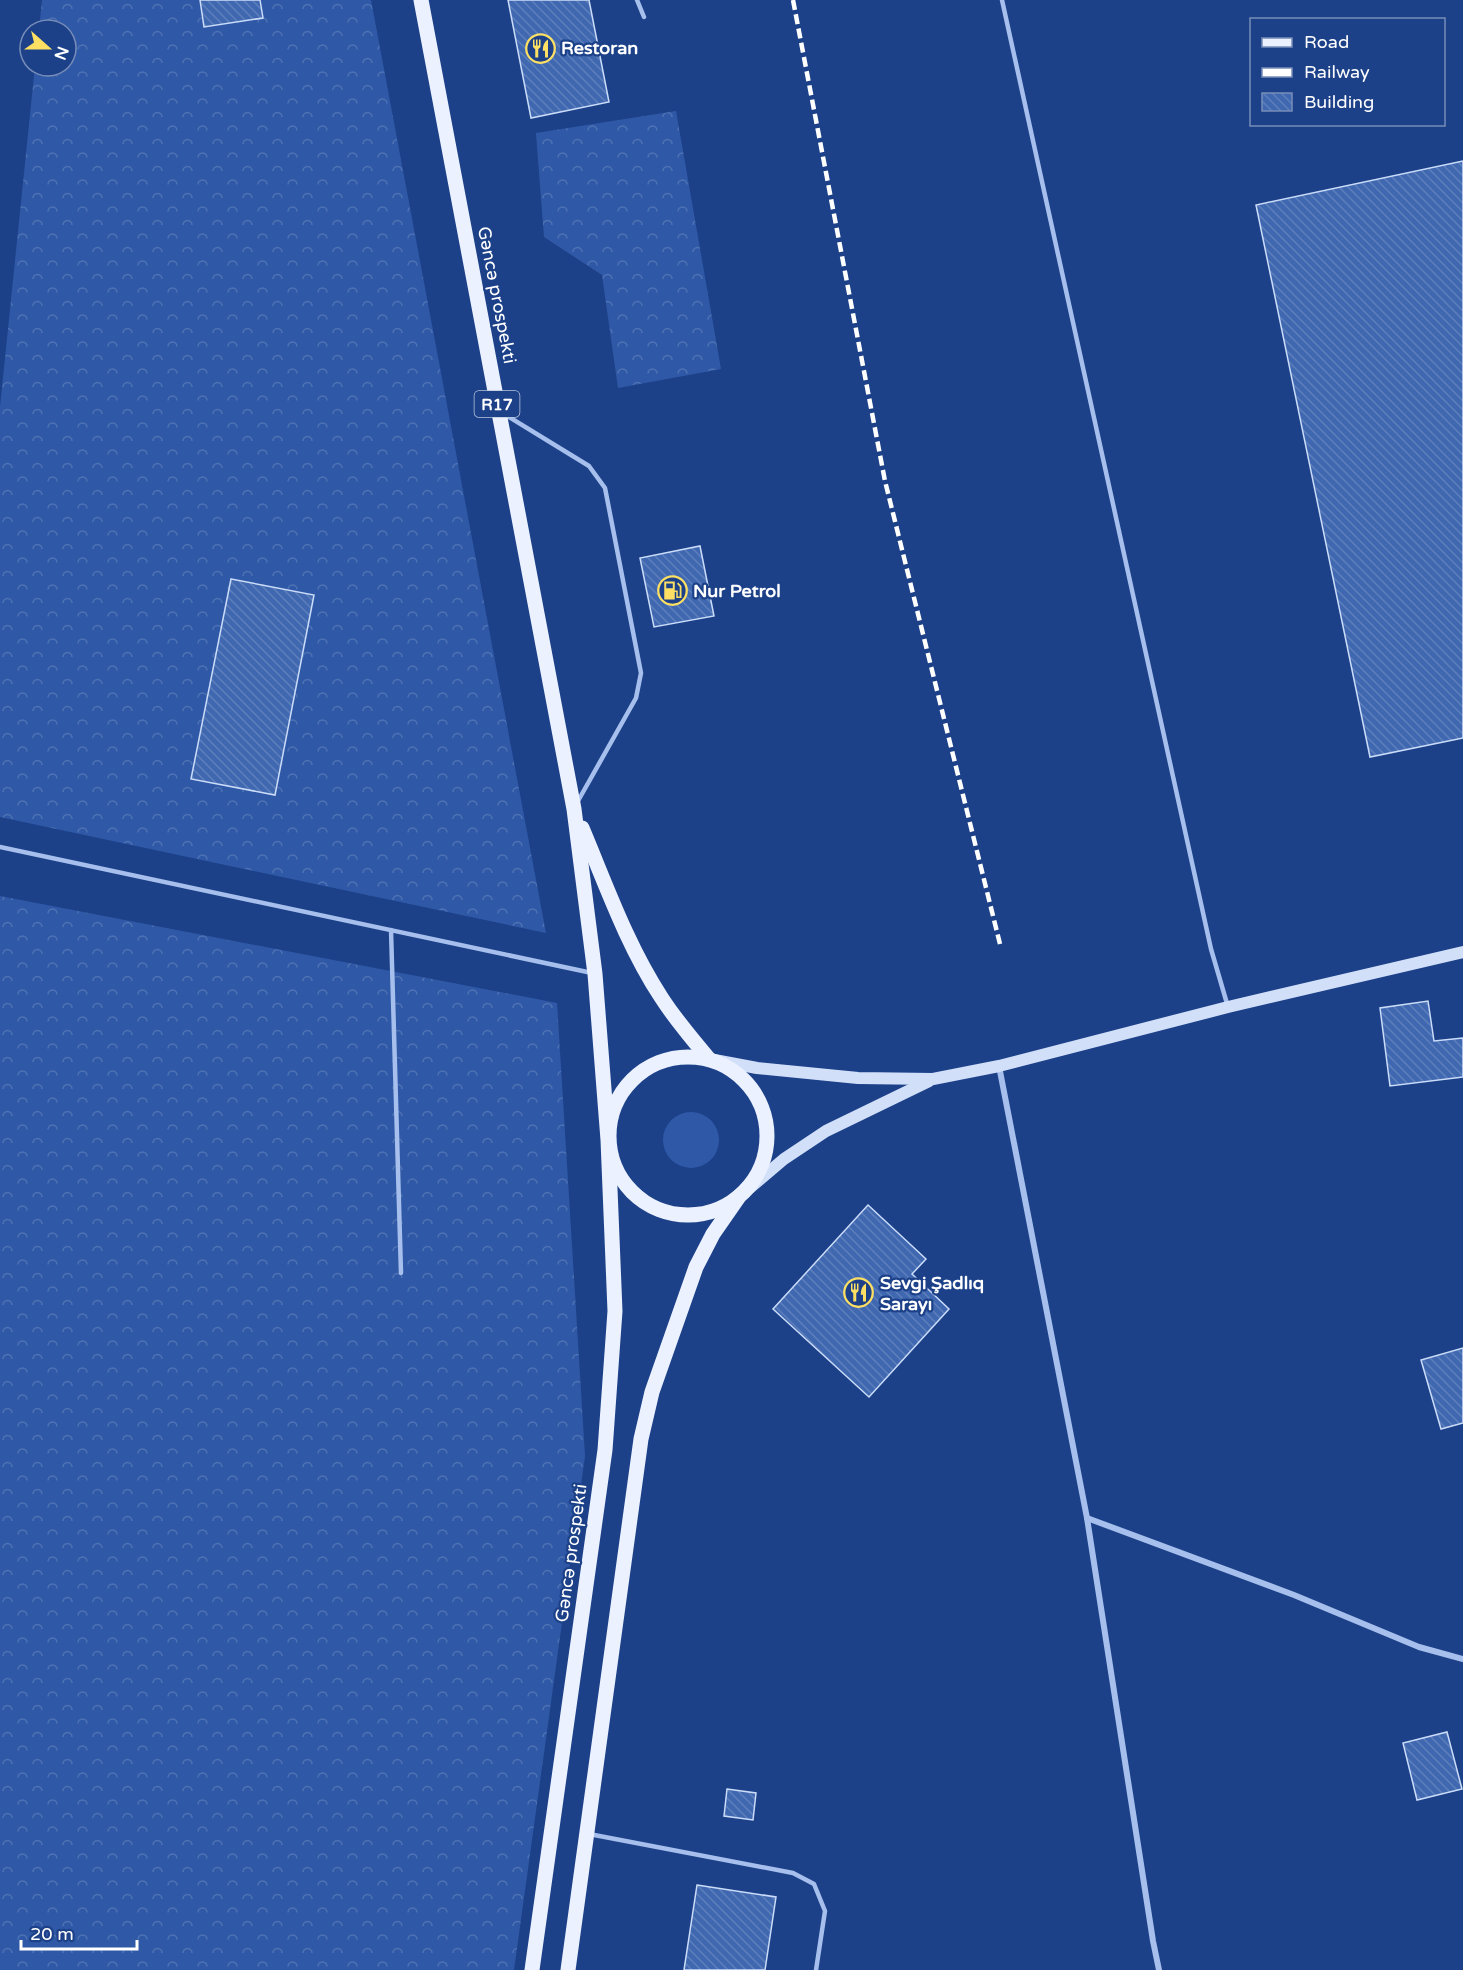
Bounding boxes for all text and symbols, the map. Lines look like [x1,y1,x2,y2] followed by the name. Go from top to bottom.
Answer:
[18,18,78,78] north arrow
[1250,18,1445,126] legend
[1304,31,1349,53] text: Road
[524,32,556,64] restaurant icon: Restoran
[561,37,638,59] place label: Restoran
[49,43,73,63] text: N
[1304,61,1370,83] text: Railway
[1304,91,1374,113] text: Building
[473,224,521,366] street label: Gəncə prospekti
[474,391,520,417] road number: R17
[656,575,688,607] fuel station icon: Nur Petrol
[693,580,781,602] place label: Nur Petrol
[880,1272,984,1315] place label: Sevgi Şadlıq Sarayı
[843,1277,875,1309] restaurant icon: Sevgi Şadlıq Sarayı
[550,1482,592,1624] street label: Gəncə prospekti
[21,1913,136,1951] scale bar
[30,1923,74,1945] text: 20 m

